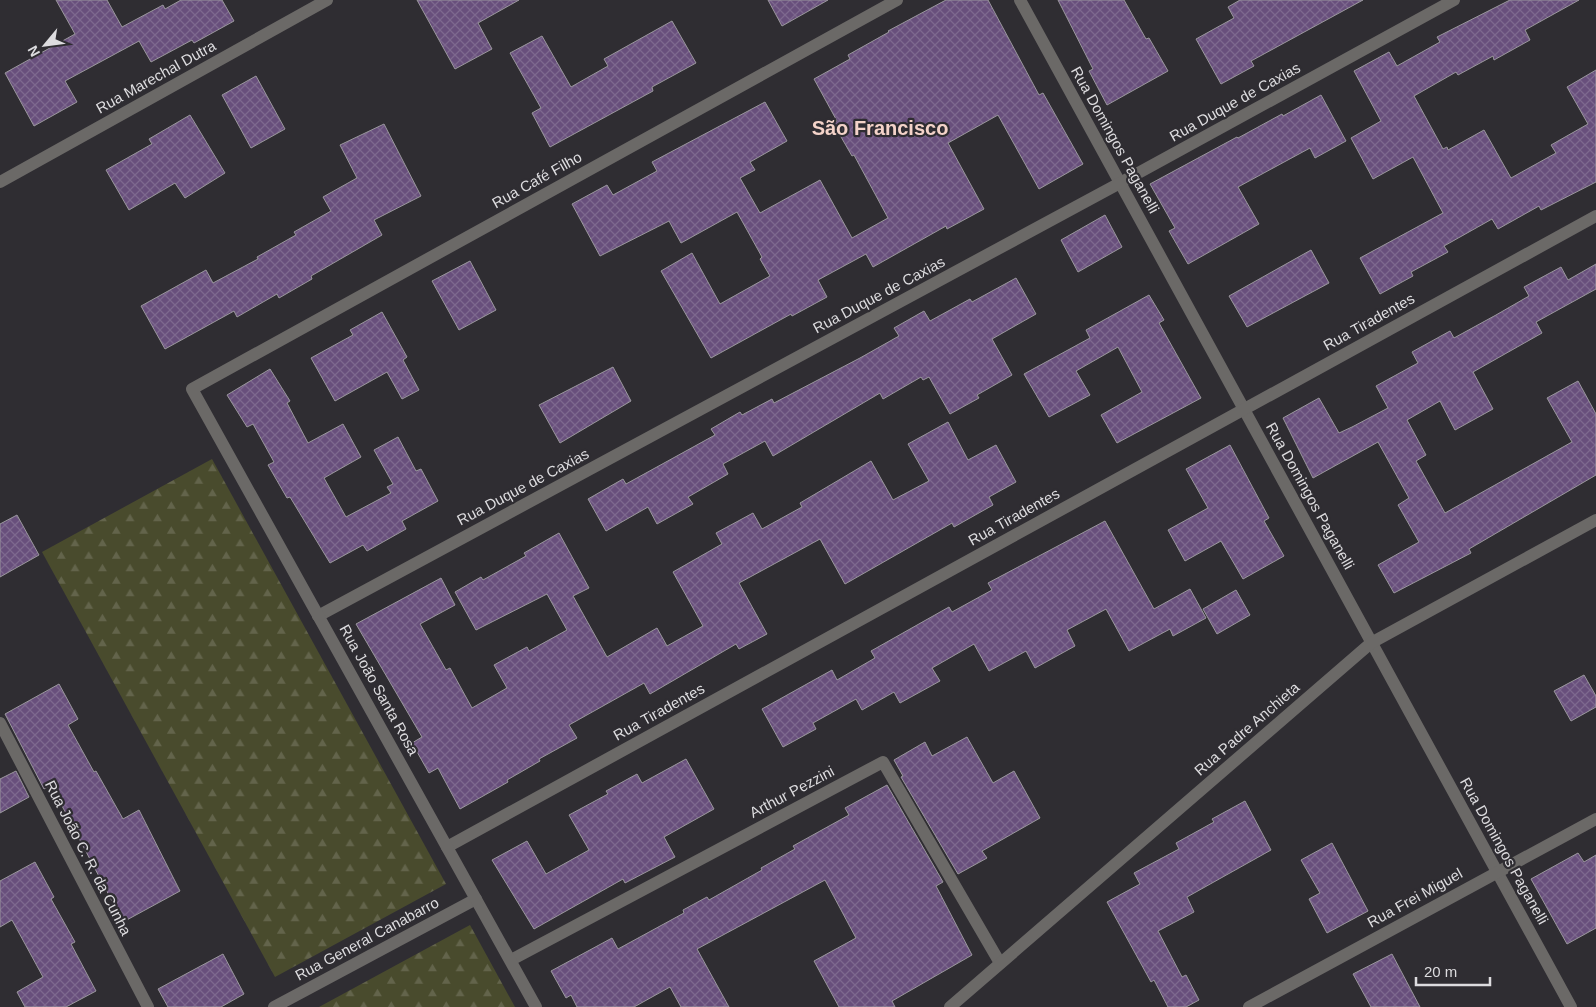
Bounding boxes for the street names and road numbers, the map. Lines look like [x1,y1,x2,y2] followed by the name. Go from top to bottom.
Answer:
[93,36,219,117] street label: Rua Marechal Dutra
[1166,59,1303,145] street label: Rua Duque de Caxias
[1068,63,1163,216] street label: Rua Domingos Paganelli
[489,148,585,211] street label: Rua Café Filho
[810,253,948,337] street label: Rua Duque de Caxias
[1320,289,1417,354] street label: Rua Tiradentes
[1263,419,1358,572] street label: Rua Domingos Paganelli
[454,445,592,529] street label: Rua Duque de Caxias
[965,484,1062,549] street label: Rua Tiradentes
[336,621,423,759] street label: Rua João Santa Rosa
[1191,678,1303,779] street label: Rua Padre Anchieta
[610,679,707,744] street label: Rua Tiradentes
[747,762,837,821] street label: Arthur Pezzini
[1457,774,1552,927] street label: Rua Domingos Paganelli
[42,777,135,939] street label: Rua João C. R. da Cunha
[1364,864,1465,931] street label: Rua Frei Miguel
[292,893,441,984] street label: Rua General Canabarro

